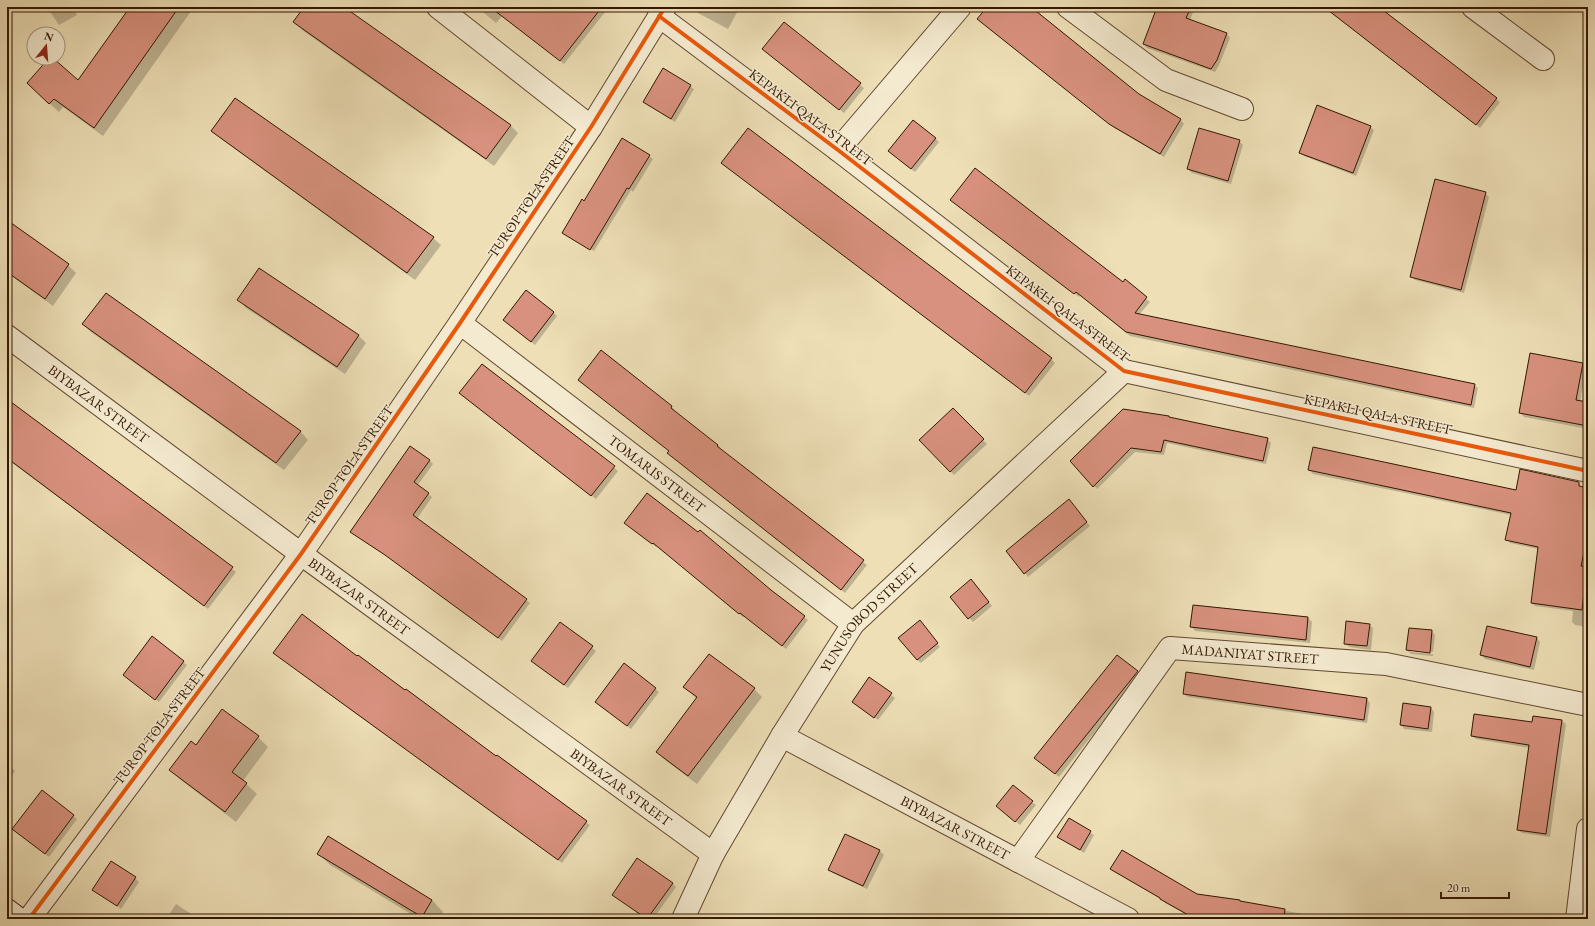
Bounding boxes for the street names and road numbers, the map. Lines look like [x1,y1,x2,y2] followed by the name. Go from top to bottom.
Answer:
[745,65,877,170] street label: KEPAKLI QALA STREET
[484,132,579,261] street label: TUROP TOLA STREET
[1002,261,1134,366] street label: KEPAKLI QALA STREET
[45,361,153,448] street label: BIYBAZAR STREET
[1303,390,1454,439] street label: KEPAKLI QALA STREET
[301,401,398,528] street label: TUROP TOLA STREET
[605,431,709,517] street label: TOMARIS STREET
[305,553,414,640] street label: BIYBAZAR STREET
[816,559,922,675] street label: YUNUSOBOD STREET
[1181,640,1320,668] street label: MADANIYAT STREET
[109,663,209,788] street label: TUROP TOLA STREET
[567,744,676,830] street label: BIYBAZAR STREET
[898,791,1014,864] street label: BIYBAZAR STREET

